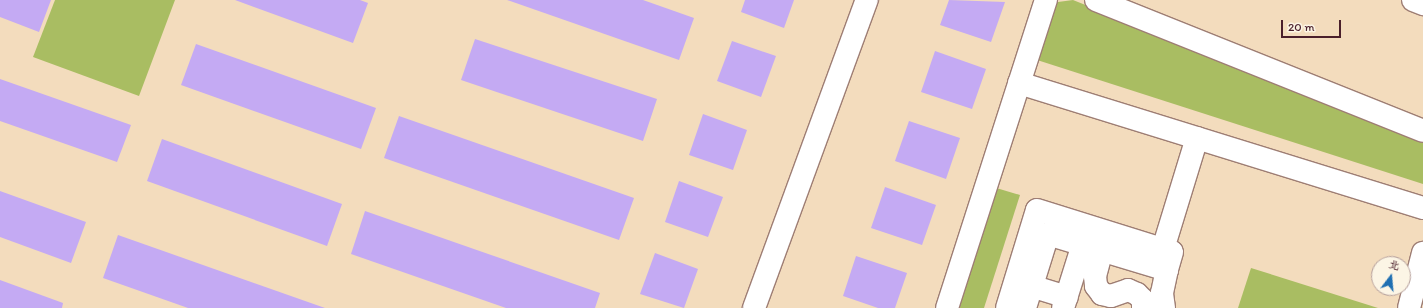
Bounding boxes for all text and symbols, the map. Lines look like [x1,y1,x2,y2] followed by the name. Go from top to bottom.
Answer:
[1283,12,1343,38] scale bar
[1288,20,1315,34] text: 20 m
[1371,256,1411,296] north arrow
[1387,257,1401,273] text: 北

